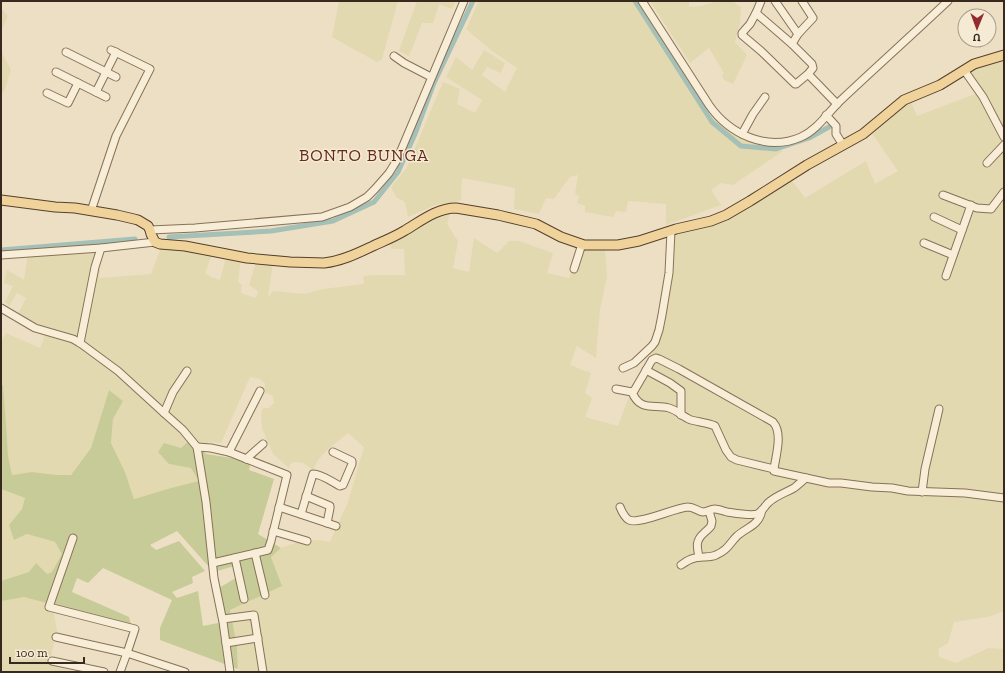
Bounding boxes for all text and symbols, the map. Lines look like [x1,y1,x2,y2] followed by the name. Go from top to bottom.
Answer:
[957,8,997,48] north arrow
[973,31,981,44] text: U
[299,145,429,165] district label: BONTO BUNGA
[10,639,84,665] scale bar
[16,646,48,660] text: 100 m

